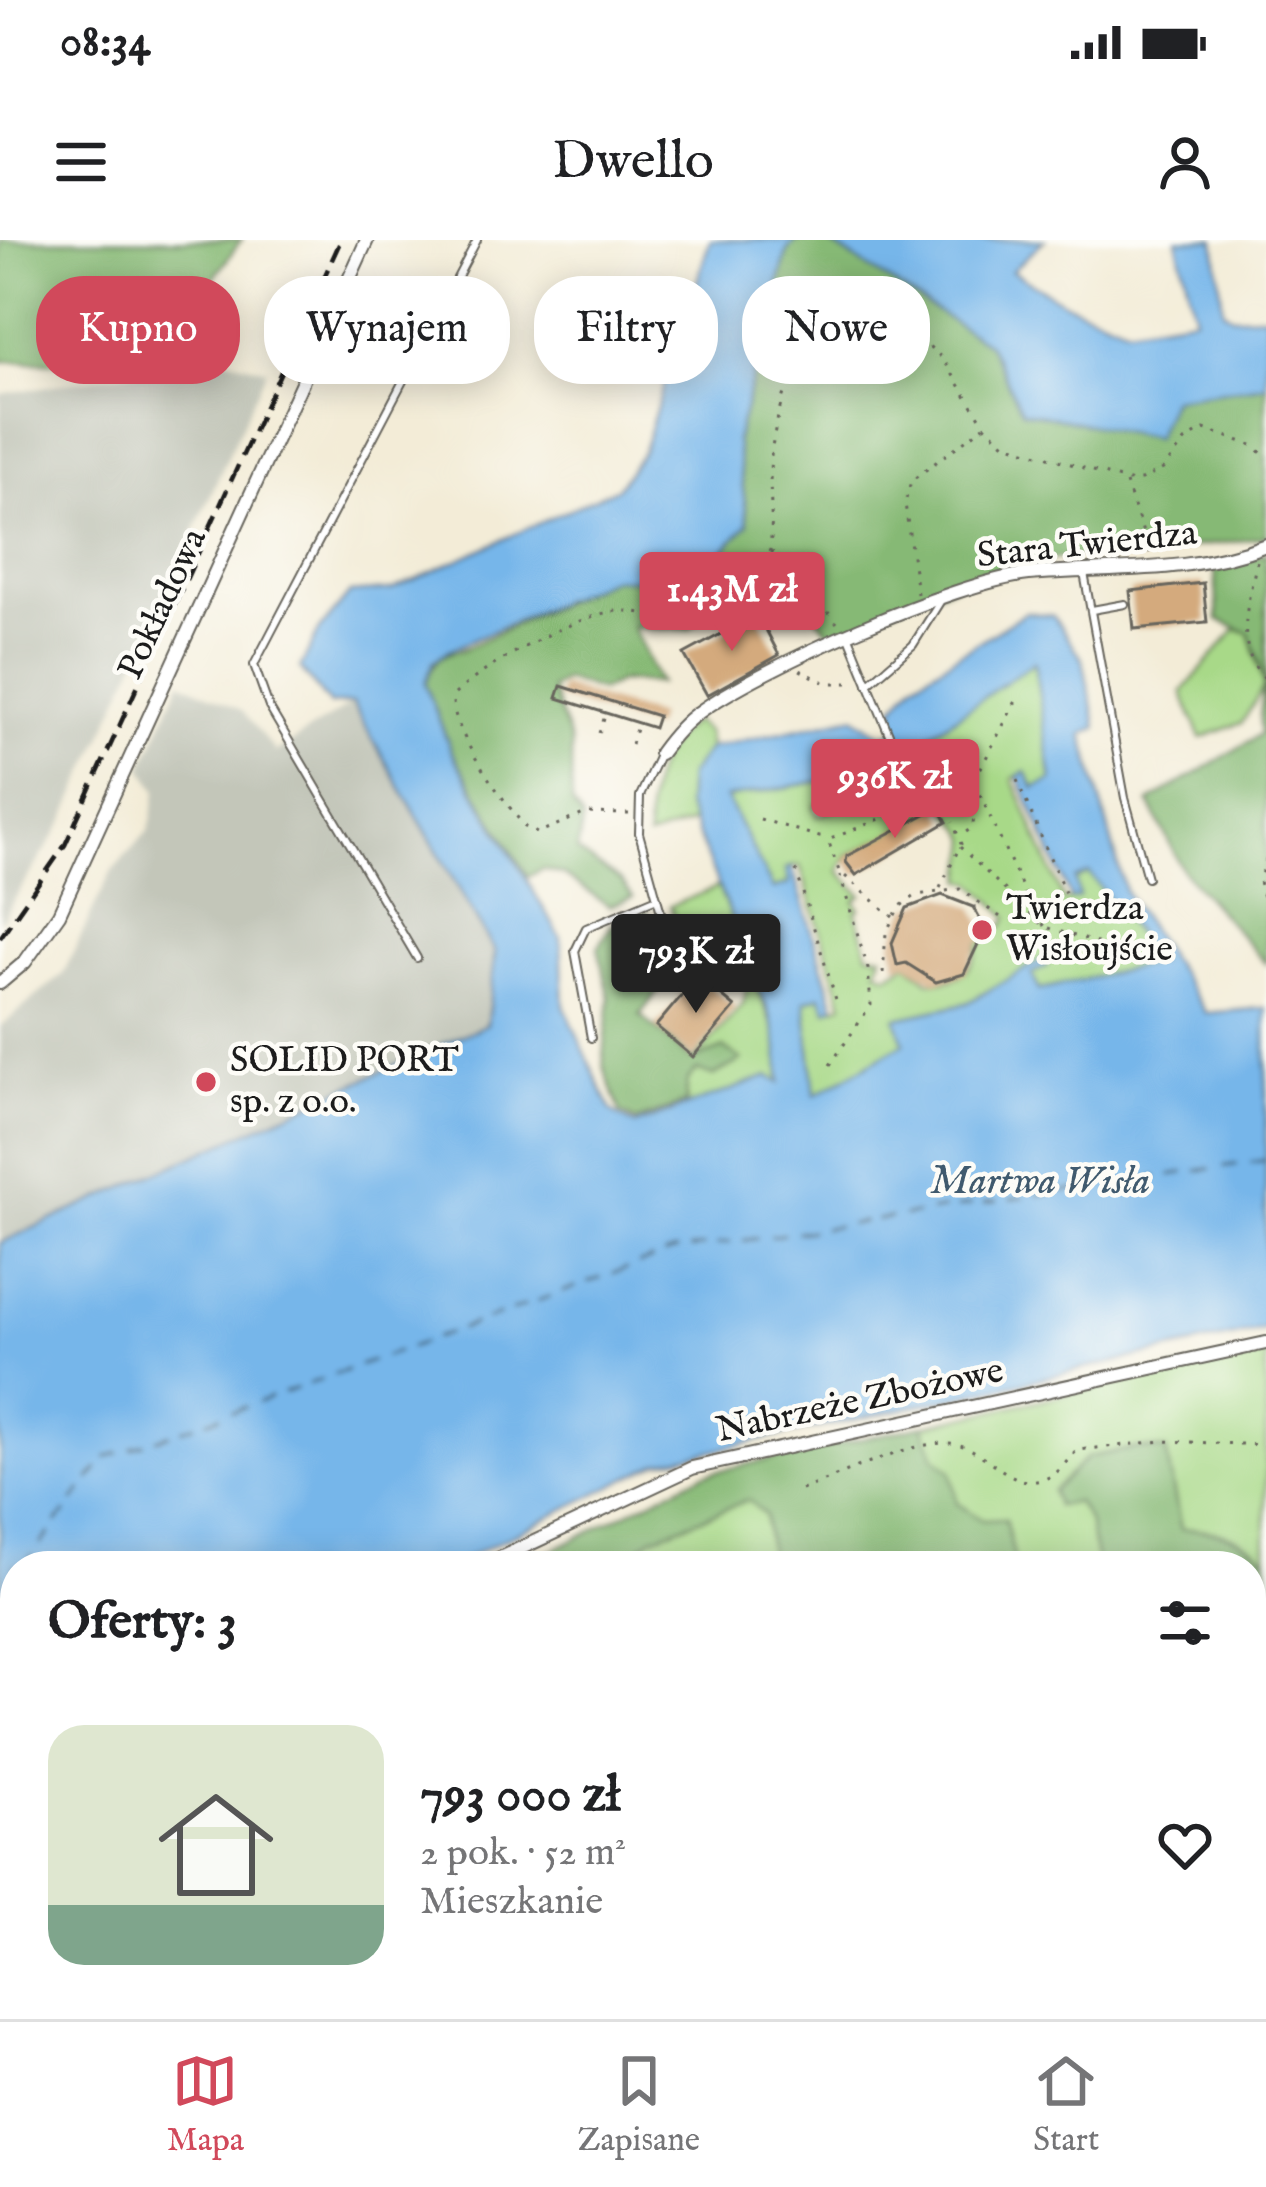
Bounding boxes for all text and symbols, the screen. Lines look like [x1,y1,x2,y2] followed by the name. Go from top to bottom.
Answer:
[60,14,150,71] text: 08:34
[552,128,714,197] text: Dwello
[48,129,114,195] icon: menu
[1152,129,1218,195] icon: person
[36,276,240,384] chip: Kupno
[264,276,510,384] chip: Wynajem
[534,276,718,384] chip: Filtry
[742,276,930,384] chip: Nowe
[975,511,1200,579] street label: Stara Twierdza
[108,521,218,687] street label: Pokładowa
[608,552,856,654] pin: 1.43M zł
[667,566,797,615] text: 1.43M zł
[784,739,1006,841] pin: 936K zł
[838,753,952,802] text: 936K zł
[1006,886,1173,973] place label: Twierdza Wisłoujście
[585,914,807,1016] pin: 793K zł
[969,917,995,943] marker: Twierdza Wisłoujście
[638,928,754,977] text: 793K zł
[230,1038,459,1125] place label: SOLID PORT sp. z o.o.
[193,1069,219,1095] marker: SOLID PORT sp. z o.o.
[930,1158,1150,1207] water label: Martwa Wisła
[712,1348,1008,1454] street label: Nabrzeże Zbożowe
[1152,1590,1218,1656] icon: filters
[48,1591,237,1656] text: Oferty: 3
[420,1764,620,1829] text: 793 000 zł
[144,1773,288,1917] icon: home
[1152,1812,1218,1878] icon: heart
[420,1829,626,1878] text: 2 pok. · 52 m²
[420,1878,603,1927] text: Mieszkanie
[167,2048,244,2162] tab: Mapa
[577,2048,700,2162] tab: Zapisane
[1033,2048,1099,2162] tab: Start

